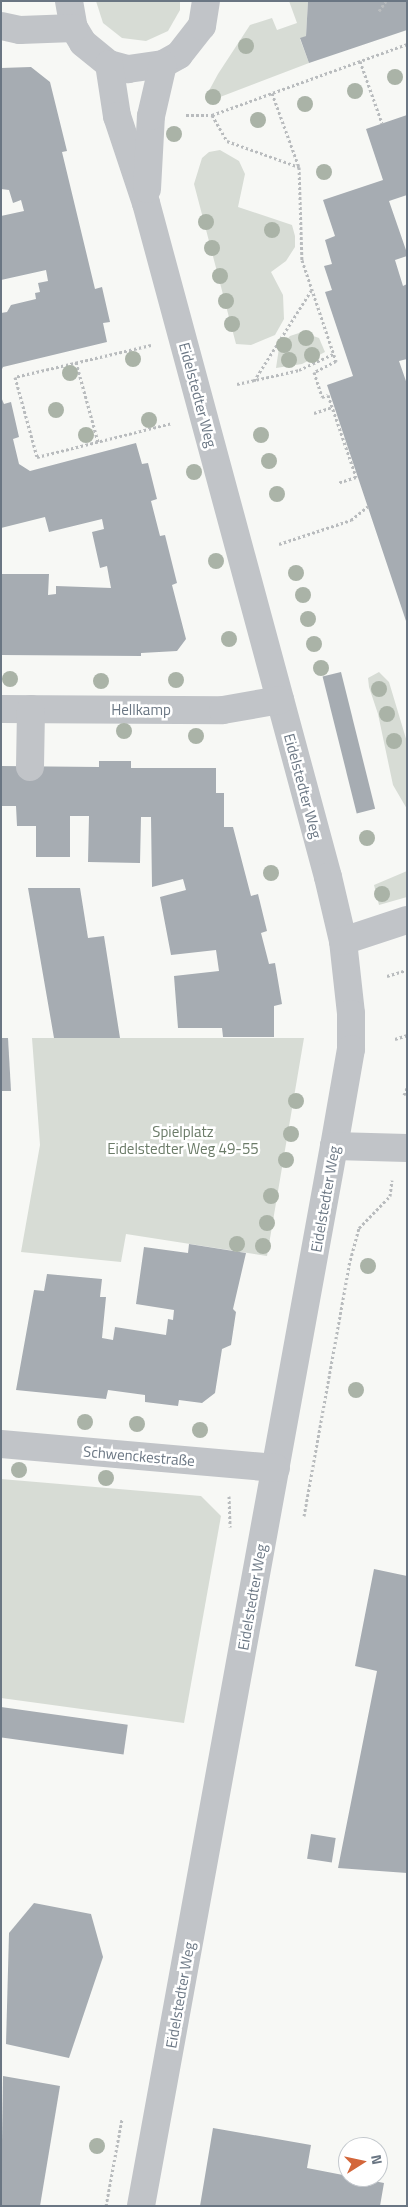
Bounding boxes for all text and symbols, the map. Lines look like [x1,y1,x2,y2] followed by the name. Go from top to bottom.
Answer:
[175,341,221,449] street label: Eidelstedter Weg
[111,701,171,719] street label: Hellkamp
[280,732,326,840] street label: Eidelstedter Weg
[107,1122,259,1157] park label: Spielplatz Eidelstedter Weg 49-55
[307,1144,343,1254] street label: Eidelstedter Weg
[82,1442,196,1470] street label: Schwenckestraße
[234,1542,270,1652] street label: Eidelstedter Weg
[162,1940,198,2050] street label: Eidelstedter Weg
[338,2137,388,2187] north arrow
[366,2153,388,2166] text: N

